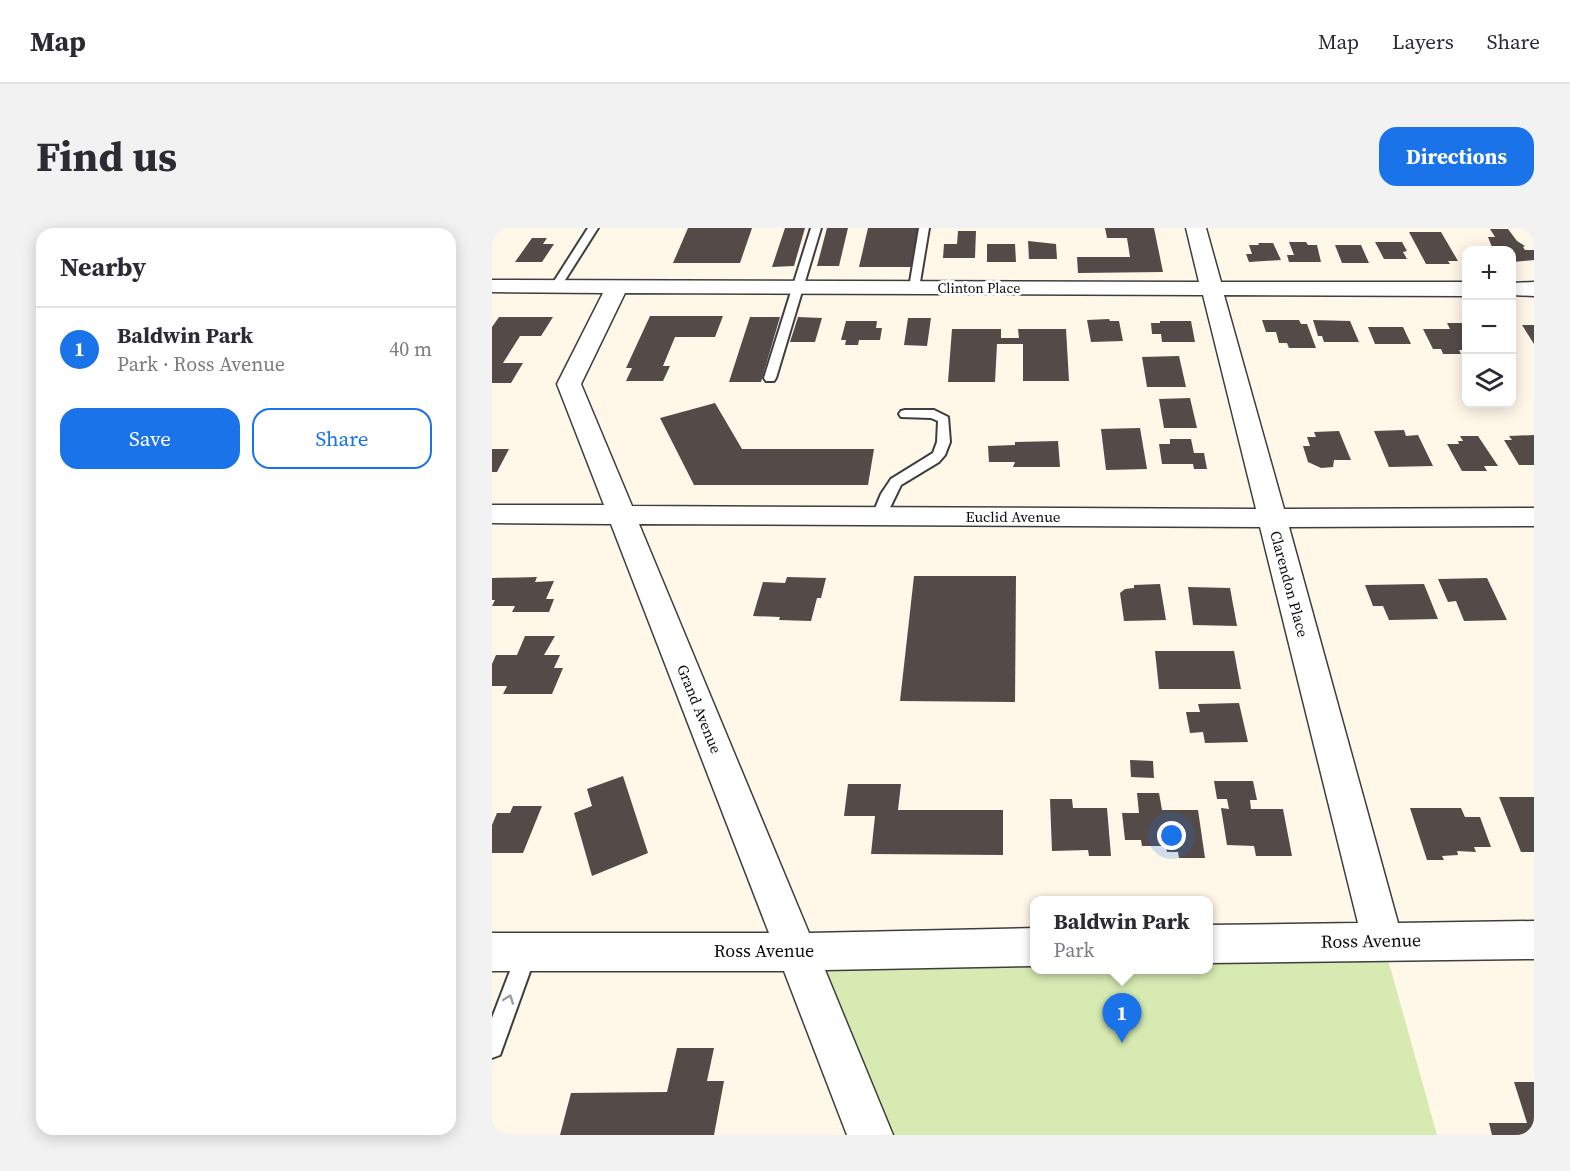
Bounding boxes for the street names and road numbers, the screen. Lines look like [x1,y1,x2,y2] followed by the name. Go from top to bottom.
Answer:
[938,278,1020,298] street label: Clinton Place
[966,506,1061,527] street label: Euclid Avenue
[1265,528,1314,640] street label: Clarendon Place
[672,661,727,757] street label: Grand Avenue
[1321,927,1421,954] street label: Ross Avenue
[714,938,814,963] street label: Ross Avenue

